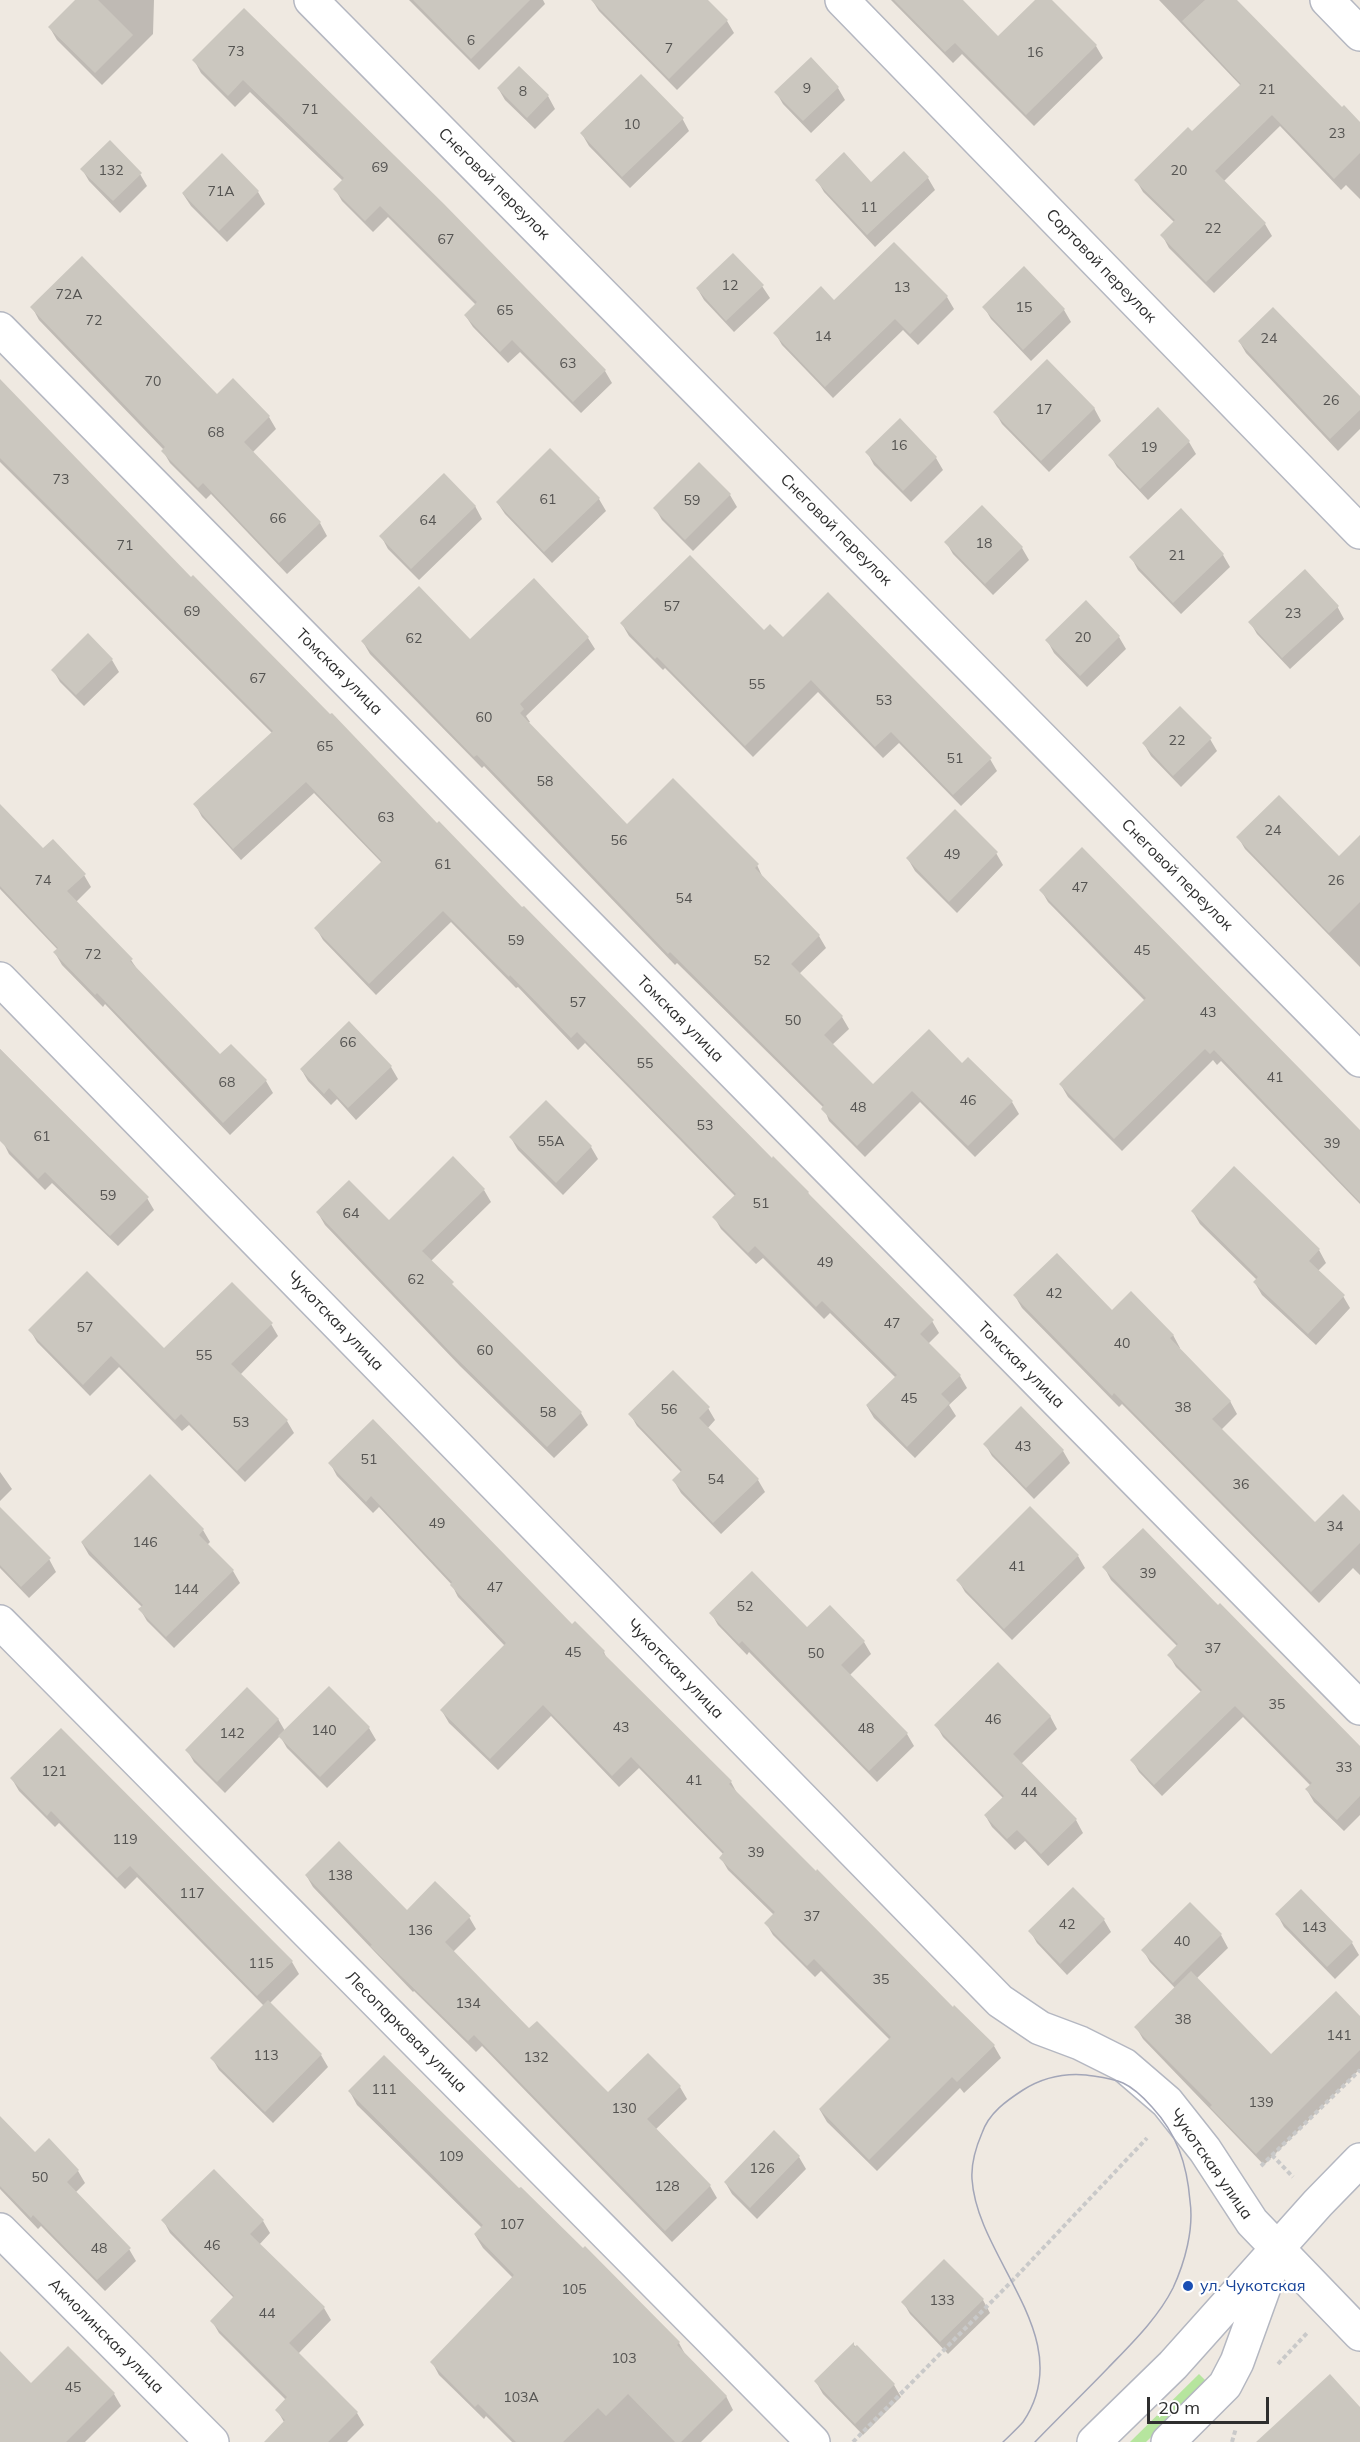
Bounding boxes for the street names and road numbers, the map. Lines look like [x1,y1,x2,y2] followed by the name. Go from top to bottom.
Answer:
[434,124,554,244] street label: Снеговой переулок
[1042,205,1160,327] street label: Сортовой переулок
[776,470,896,590] street label: Снеговой переулок
[292,625,386,719] street label: Томская улица
[1117,815,1237,935] street label: Снеговой переулок
[633,972,727,1066] street label: Томская улица
[283,1267,387,1375] street label: Чукотская улица
[974,1318,1068,1412] street label: Томская улица
[623,1615,727,1723] street label: Чукотская улица
[341,1967,471,2097] street label: Лесопарковая улица
[1166,2105,1256,2223] street label: Чукотская улица
[44,2274,168,2398] street label: Акмолинская улица

